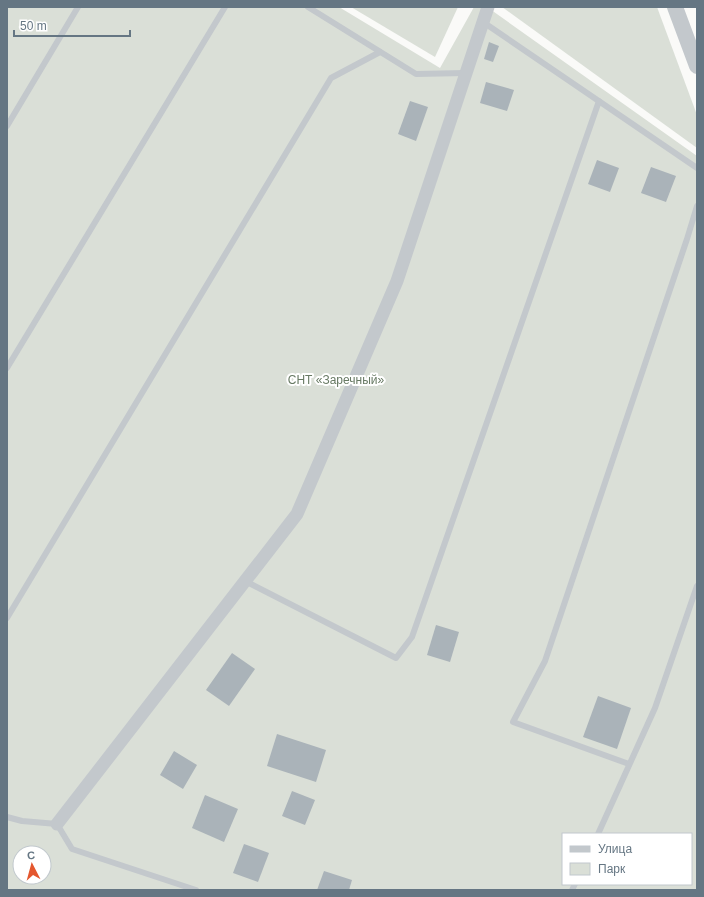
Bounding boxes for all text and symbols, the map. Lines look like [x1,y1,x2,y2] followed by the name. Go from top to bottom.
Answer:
[14,12,130,38] scale bar
[20,19,47,33] text: 50 m
[288,373,385,387] park label: СНТ «Заречный»
[562,833,692,885] legend
[598,842,632,856] text: Улица
[12,845,52,885] north arrow
[26,849,36,861] text: С
[598,862,626,876] text: Парк

